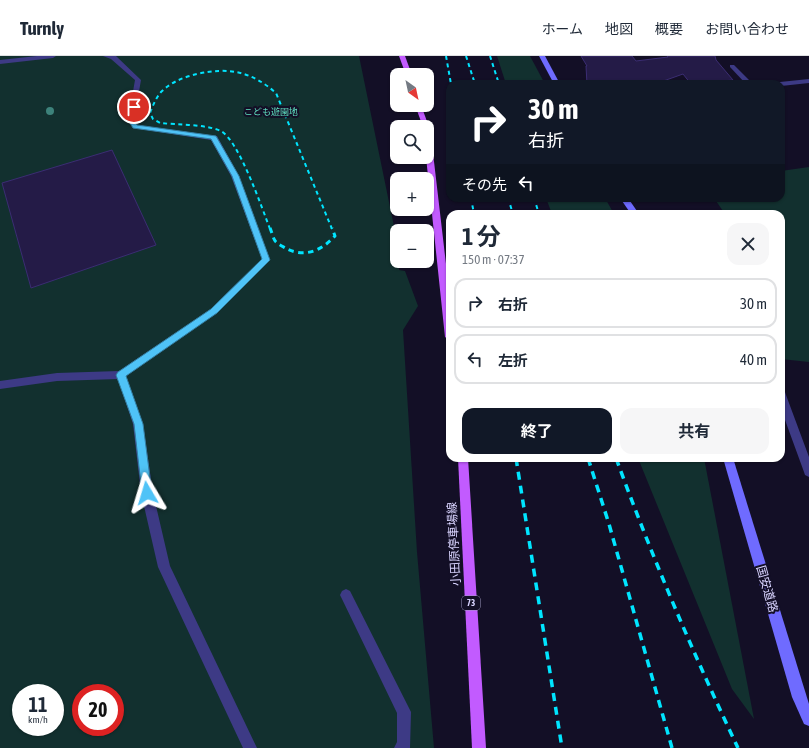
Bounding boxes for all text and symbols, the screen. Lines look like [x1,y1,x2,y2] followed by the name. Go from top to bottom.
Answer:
[20,17,64,39] text: Turnly
[541,21,583,37] text: ホーム
[605,21,633,37] text: 地図
[655,21,683,37] text: 概要
[705,21,789,37] text: お問い合わせ
[390,68,434,112] north arrow
[390,68,434,268] map controls
[117,90,151,124] pin
[528,93,578,125] text: 30 m
[123,96,145,118] icon: arrive
[462,96,514,148] icon: right
[244,107,298,117] park label: こども遊園地
[390,120,434,164] button: search
[528,130,564,151] text: 右折
[390,172,434,216] button: +
[515,172,537,194] icon: left
[462,176,507,193] text: その先
[462,223,501,250] text: 1 分
[727,223,769,265] button: close
[390,224,434,268] button: −
[462,252,525,267] text: 150 m · 07:37
[464,292,486,314] icon: right
[740,295,767,312] text: 30 m
[498,296,528,313] text: 右折
[464,348,486,370] icon: left
[740,351,767,368] text: 40 m
[498,352,528,369] text: 左折
[462,408,612,454] button: 終了
[620,408,769,454] button: 共有
[126,472,168,514] position arrow
[445,502,463,586] street label: 小田原停車場線
[754,564,780,614] street label: 国安道路
[462,596,480,610] road number: 73
[72,684,124,736] speed limit sign: 20
[29,693,47,716] text: 11
[28,714,48,725] text: km/h

